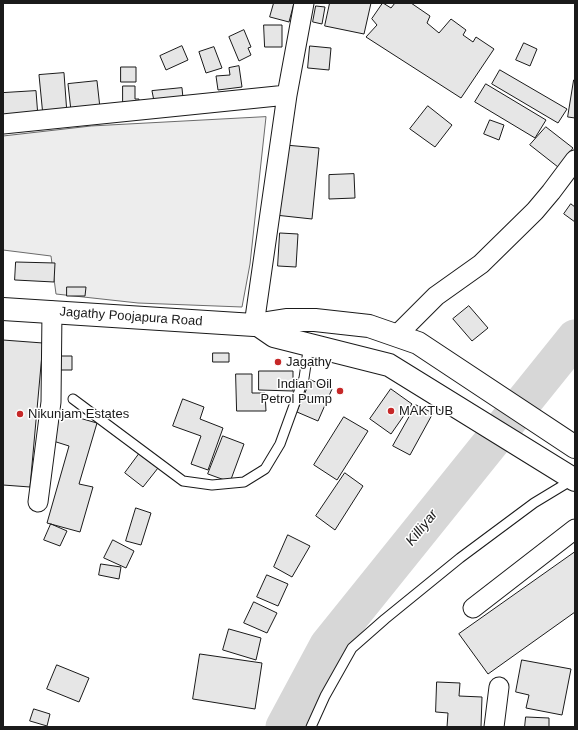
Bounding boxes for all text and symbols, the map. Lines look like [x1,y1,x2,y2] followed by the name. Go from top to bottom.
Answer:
[59,304,203,330] street label: Jagathy Poojapura Road
[286,354,332,370] place label: Jagathy
[273,357,283,367] marker: Jagathy
[260,376,332,407] place label: Indian Oil Petrol Pump
[335,386,345,396] marker: Indian Oil Petrol Pump
[399,403,453,419] place label: MAKTUB
[28,406,129,422] place label: Nikunjam Estates
[386,406,396,416] marker: MAKTUB
[15,409,25,419] marker: Nikunjam Estates
[402,507,442,549] water label: Killiyar

